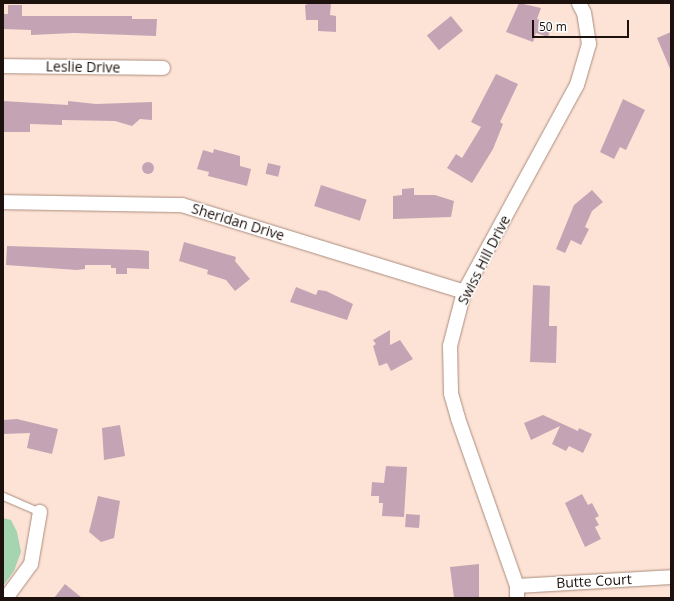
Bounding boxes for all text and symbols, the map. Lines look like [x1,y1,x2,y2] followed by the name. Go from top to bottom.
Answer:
[534,12,631,38] scale bar
[539,18,567,35] text: 50 m
[46,58,120,76] street label: Leslie Drive
[190,200,286,244] street label: Sheridan Drive
[454,213,514,307] street label: Swiss Hill Drive
[556,571,632,591] street label: Butte Court

